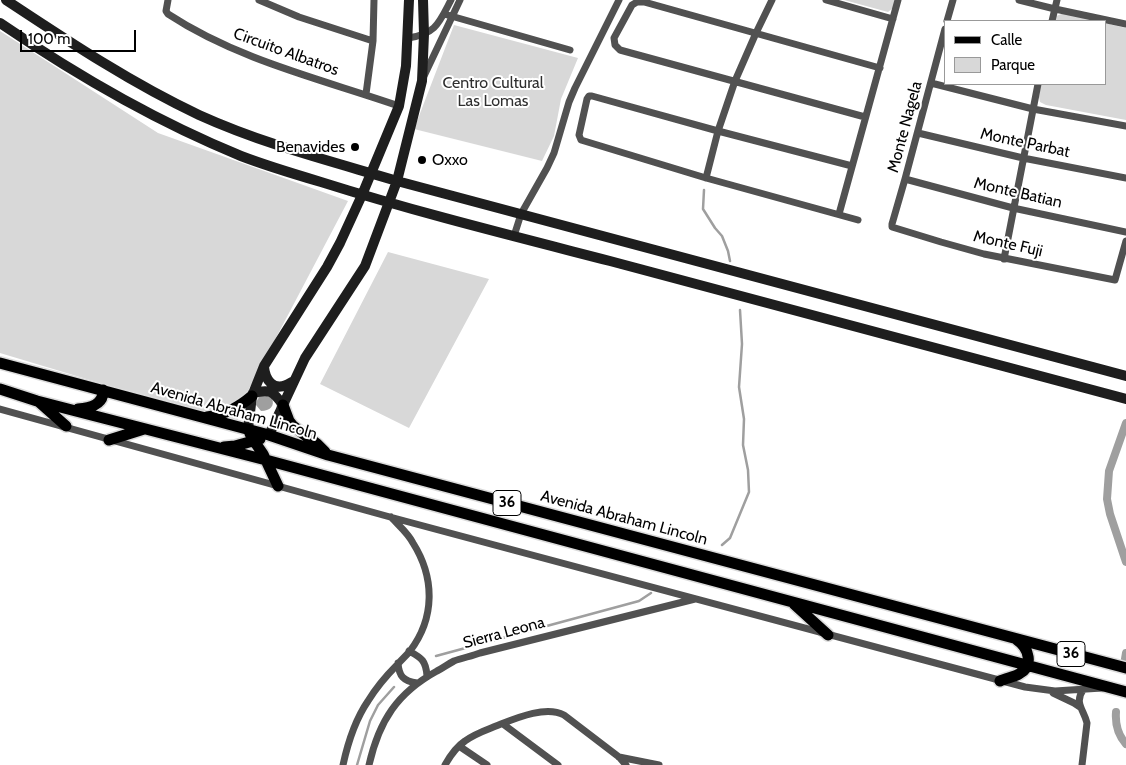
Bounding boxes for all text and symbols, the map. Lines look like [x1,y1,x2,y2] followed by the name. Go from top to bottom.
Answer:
[22,20,139,52] scale bar
[944,20,1106,85] legend
[231,24,341,80] street label: Circuito Albatros
[28,30,70,48] text: 100 m
[991,31,1022,49] text: Calle
[991,56,1035,74] text: Parque
[442,73,544,111] park label: Centro Cultural Las Lomas
[884,79,926,175] street label: Monte Nagela
[979,124,1071,162] street label: Monte Parbat
[276,137,345,157] place label: Benavides
[349,141,361,153] marker: Benavides
[432,150,468,170] place label: Oxxo
[416,154,428,166] marker: Oxxo
[972,174,1064,212] street label: Monte Batian
[972,227,1044,261] street label: Monte Fuji
[149,378,319,444] street label: Avenida Abraham Lincoln
[538,486,710,550] street label: Avenida Abraham Lincoln
[493,490,521,516] road number: 36
[461,613,547,653] street label: Sierra Leona
[1057,642,1085,666] road number: 36

